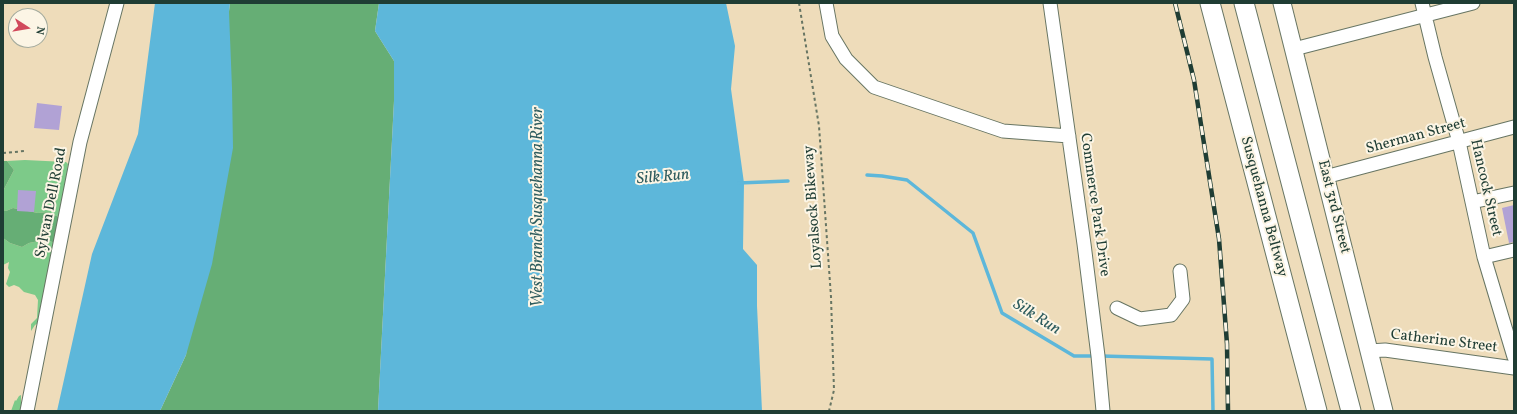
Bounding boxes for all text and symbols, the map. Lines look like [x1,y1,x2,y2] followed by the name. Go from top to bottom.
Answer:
[8,8,48,48] north arrow
[31,25,47,36] text: N
[529,107,549,307] water label: West Branch Susquehanna River
[1364,115,1468,159] street label: Sherman Street
[1075,132,1113,278] street label: Commerce Park Drive
[1236,135,1290,279] street label: Susquehanna Beltway
[1465,138,1505,238] street label: Hancock Street
[801,145,827,269] street label: Loyalsock Bikeway
[32,146,72,260] street label: Sylvan Dell Road
[1313,158,1353,256] street label: East 3rd Street
[636,166,690,190] water label: Silk Run
[1009,296,1063,340] water label: Silk Run
[1390,327,1498,357] street label: Catherine Street

